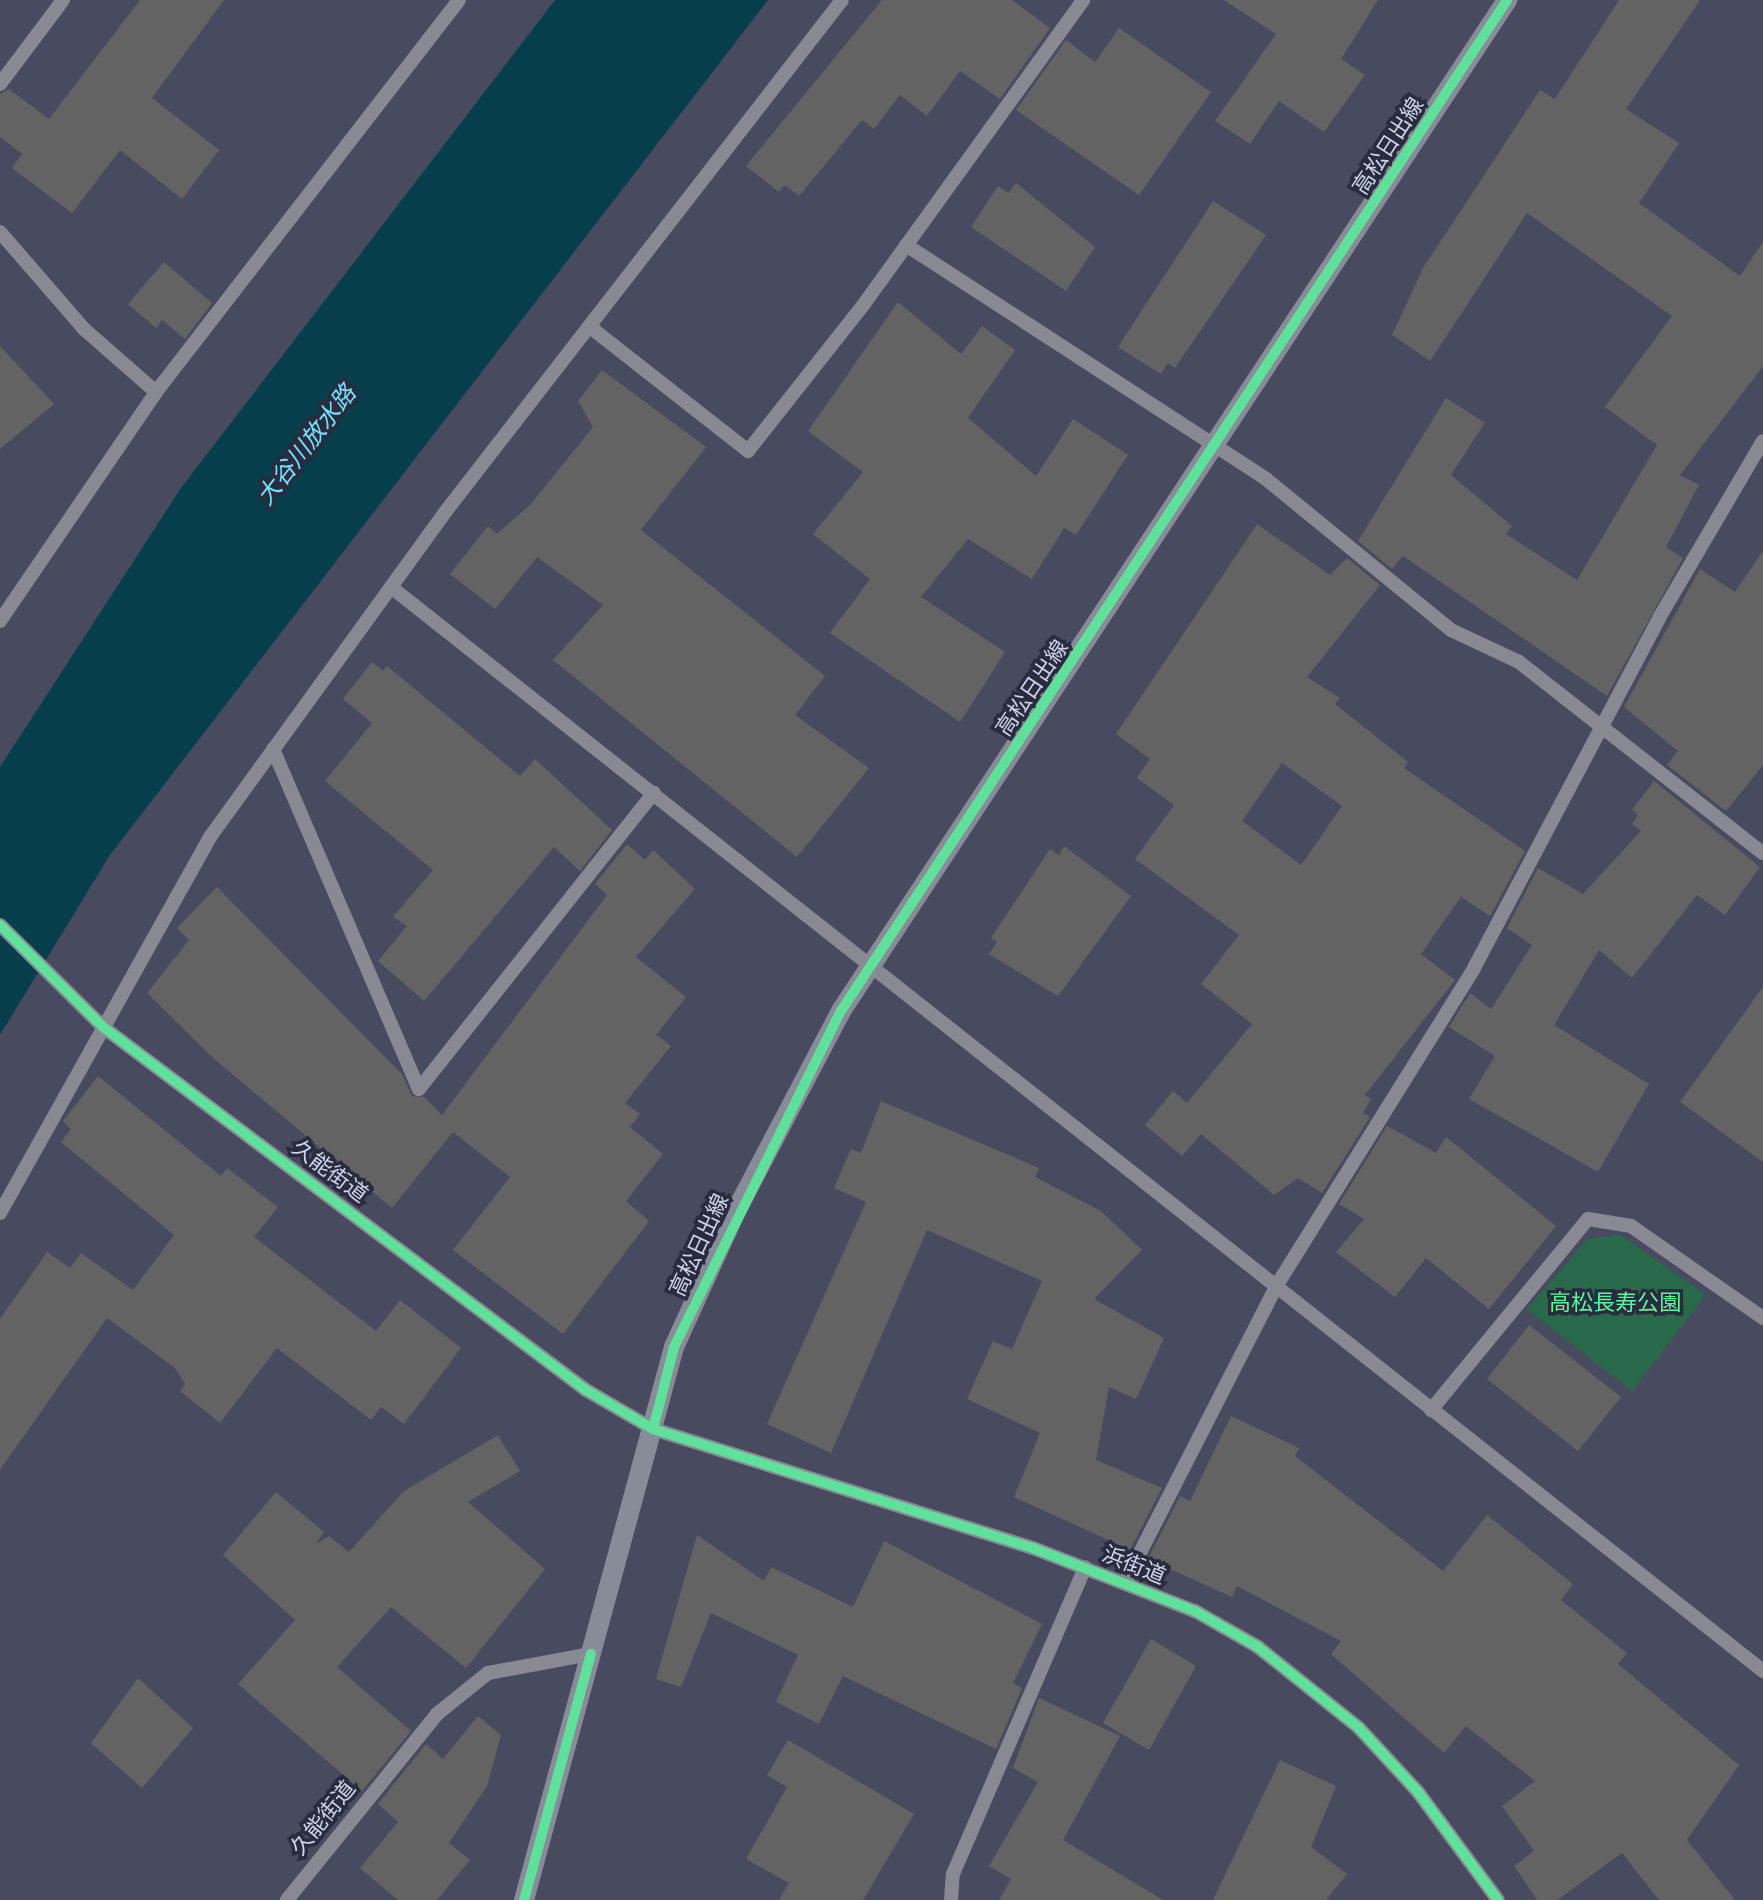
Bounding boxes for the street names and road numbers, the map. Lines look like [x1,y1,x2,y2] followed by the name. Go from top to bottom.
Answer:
[1347,93,1429,199] street label: 高松日出線
[990,635,1074,741] street label: 高松日出線
[287,1134,373,1208] street label: 久能街道
[664,1190,734,1300] street label: 高松日出線
[1098,1540,1170,1590] street label: 浜街道
[285,1775,361,1861] street label: 久能街道

